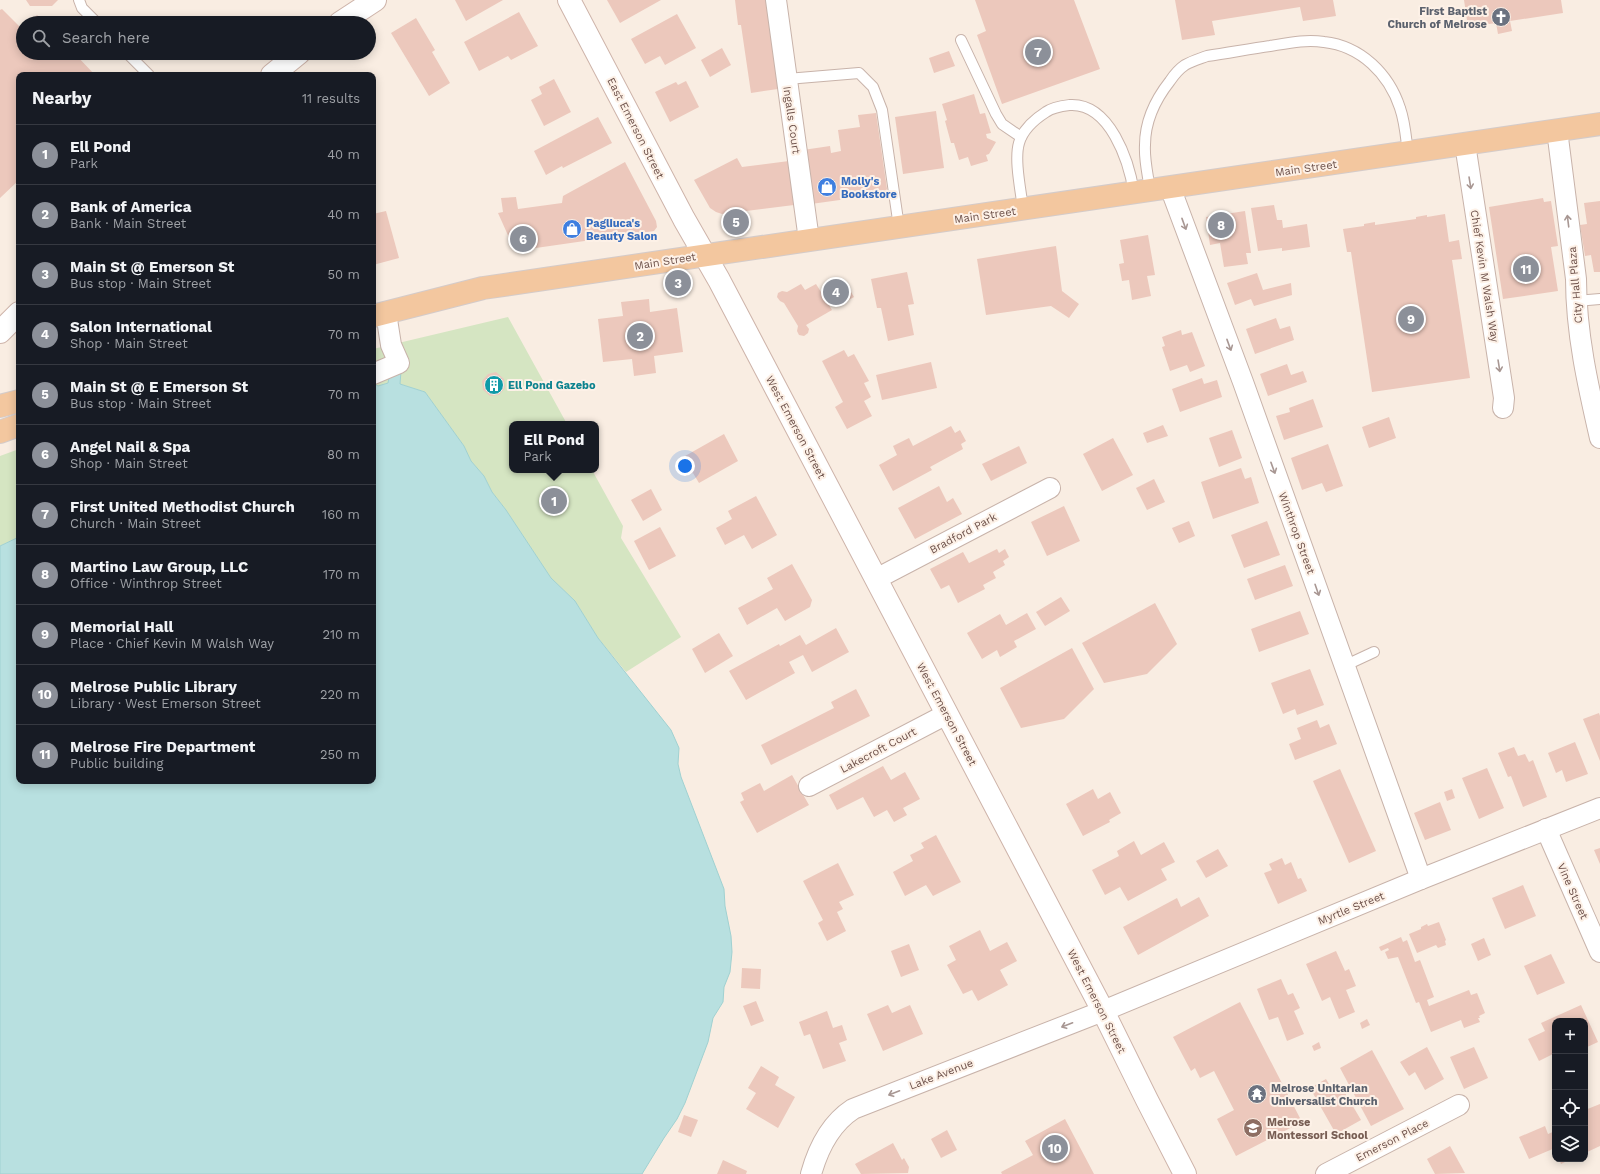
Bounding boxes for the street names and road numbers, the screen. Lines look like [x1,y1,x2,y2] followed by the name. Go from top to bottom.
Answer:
[604,76,667,181] street label: East Emerson Street
[780,85,803,155] street label: Ingalls Court
[1274,158,1338,179] street label: Main Street
[953,205,1017,226] street label: Main Street
[1468,209,1501,343] street label: Chief Kevin M Walsh Way
[1566,246,1585,324] street label: City Hall Plaza
[633,250,697,273] street label: Main Street
[763,373,828,481] street label: West Emerson Street
[1276,490,1318,576] street label: Winthrop Street
[928,510,999,557] street label: Bradford Park
[914,660,979,768] street label: West Emerson Street
[838,725,919,776] street label: Lakecroft Court
[1554,861,1591,922] street label: Vine Street
[1316,889,1387,928] street label: Myrtle Street
[1065,947,1129,1056] street label: West Emerson Street
[907,1056,975,1093] street label: Lake Avenue
[1354,1117,1431,1164] street label: Emerson Place

